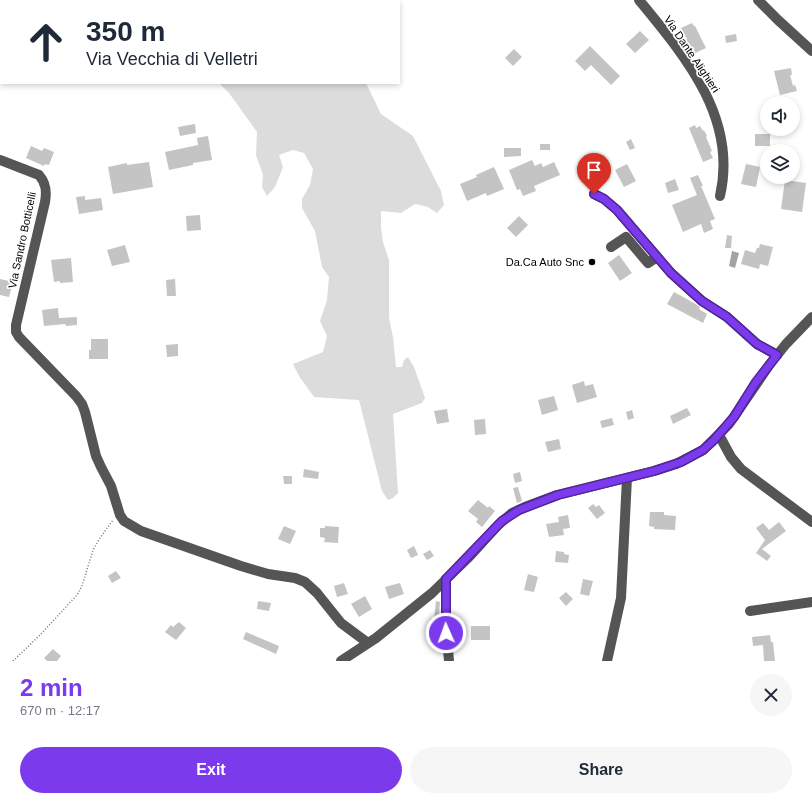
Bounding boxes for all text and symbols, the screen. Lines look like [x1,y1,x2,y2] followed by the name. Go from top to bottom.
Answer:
[662,13,722,95] street label: Via Dante Alighieri
[20,16,72,68] icon: ahead
[86,16,165,47] text: 350 m
[86,49,258,69] text: Via Vecchia di Velletri
[760,96,800,184] map controls
[760,96,800,136] button: sound
[760,144,800,184] button: layers
[577,153,611,194] pin
[583,159,605,181] icon: arrive
[6,191,38,289] street label: Via Sandro Botticelli
[506,256,584,268] place label: Da.Ca Auto Snc
[587,257,597,267] marker: Da.Ca Auto Snc
[425,612,467,654] position arrow
[20,674,83,701] text: 2 min
[750,674,792,716] button: close
[20,703,100,718] text: 670 m · 12:17
[20,747,402,793] button: Exit
[410,747,792,793] button: Share

